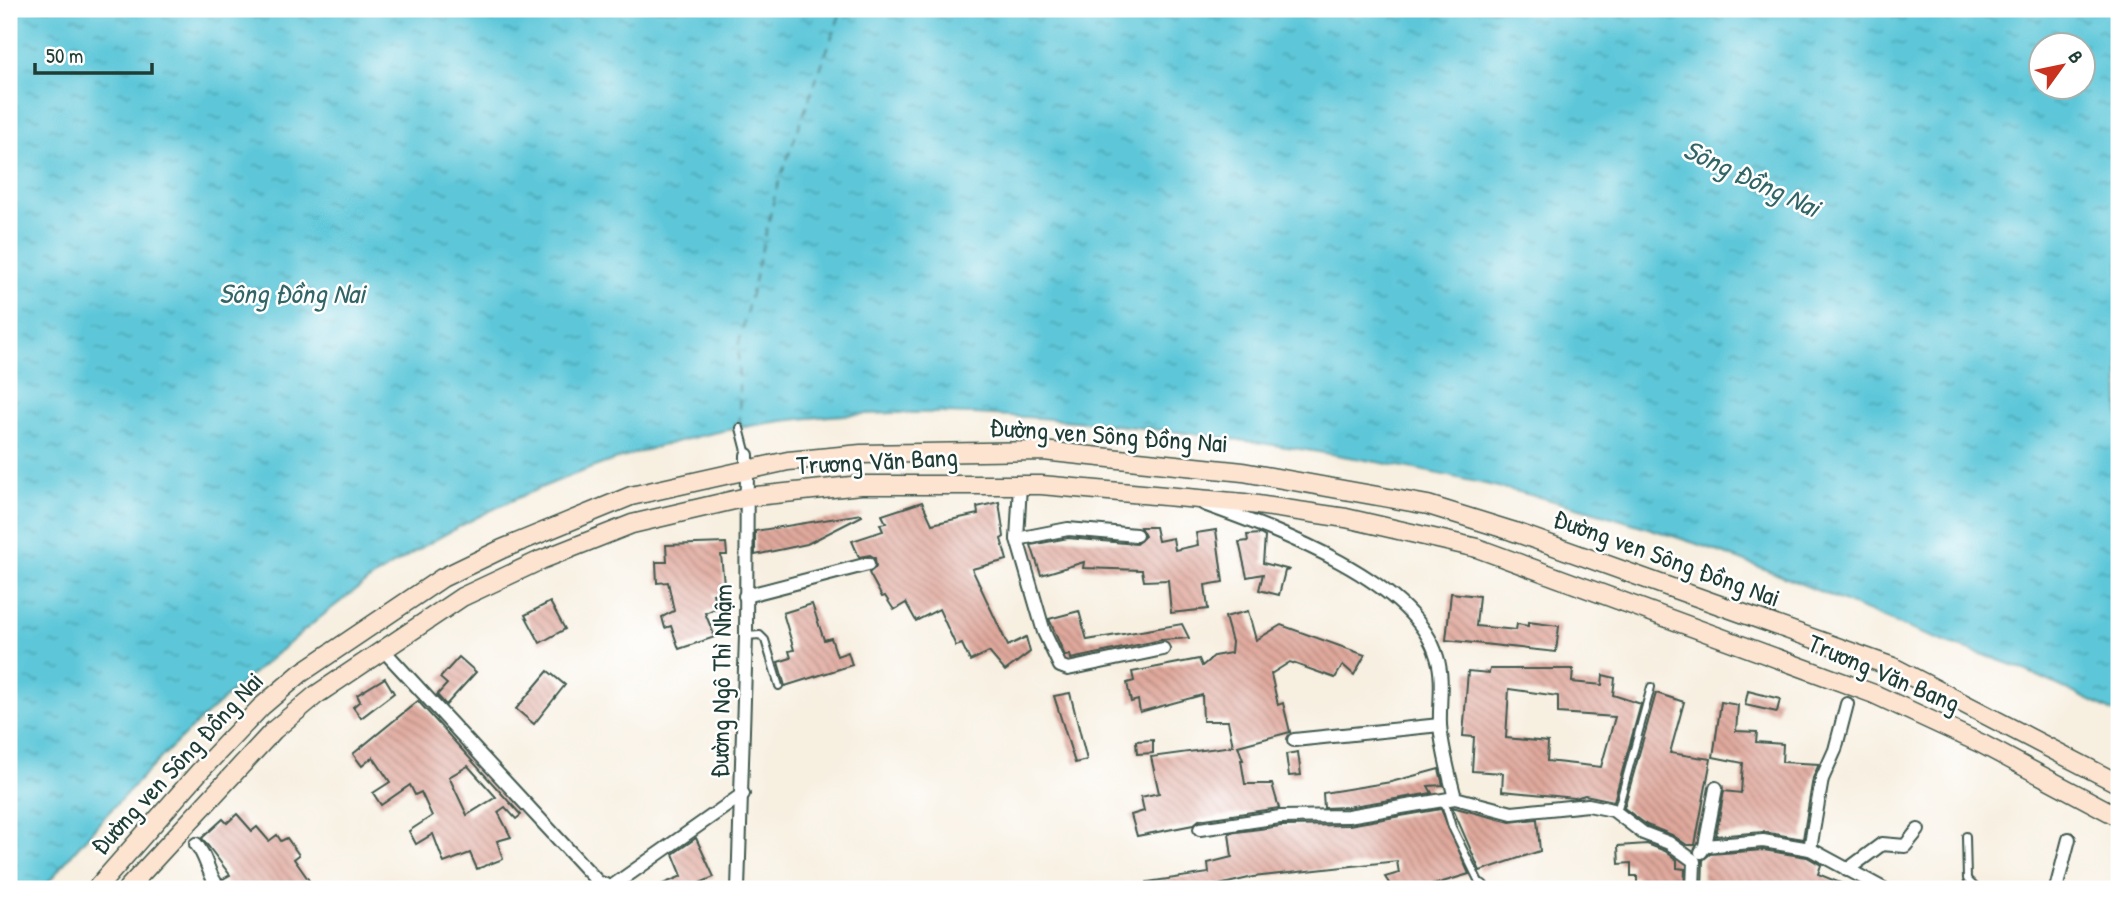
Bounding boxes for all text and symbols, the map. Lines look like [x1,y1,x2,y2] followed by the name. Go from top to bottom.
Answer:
[35,32,152,76] scale bar
[2026,32,2096,102] north arrow
[46,41,83,70] text: 50 m
[2063,46,2090,68] text: B
[1678,130,1829,227] water label: Sông Đồng Nai
[219,274,368,312] water label: Sông Đồng Nai
[989,409,1229,460] street label: Đường ven Sông Đồng Nai
[795,439,959,482] street label: Trương Văn Bang
[1549,500,1785,615] street label: Đường ven Sông Đồng Nai
[701,584,740,778] street label: Đường Ngô Thì Nhậm
[1803,625,1965,720] street label: Trương Văn Bang
[82,663,271,862] street label: Đường ven Sông Đồng Nai

